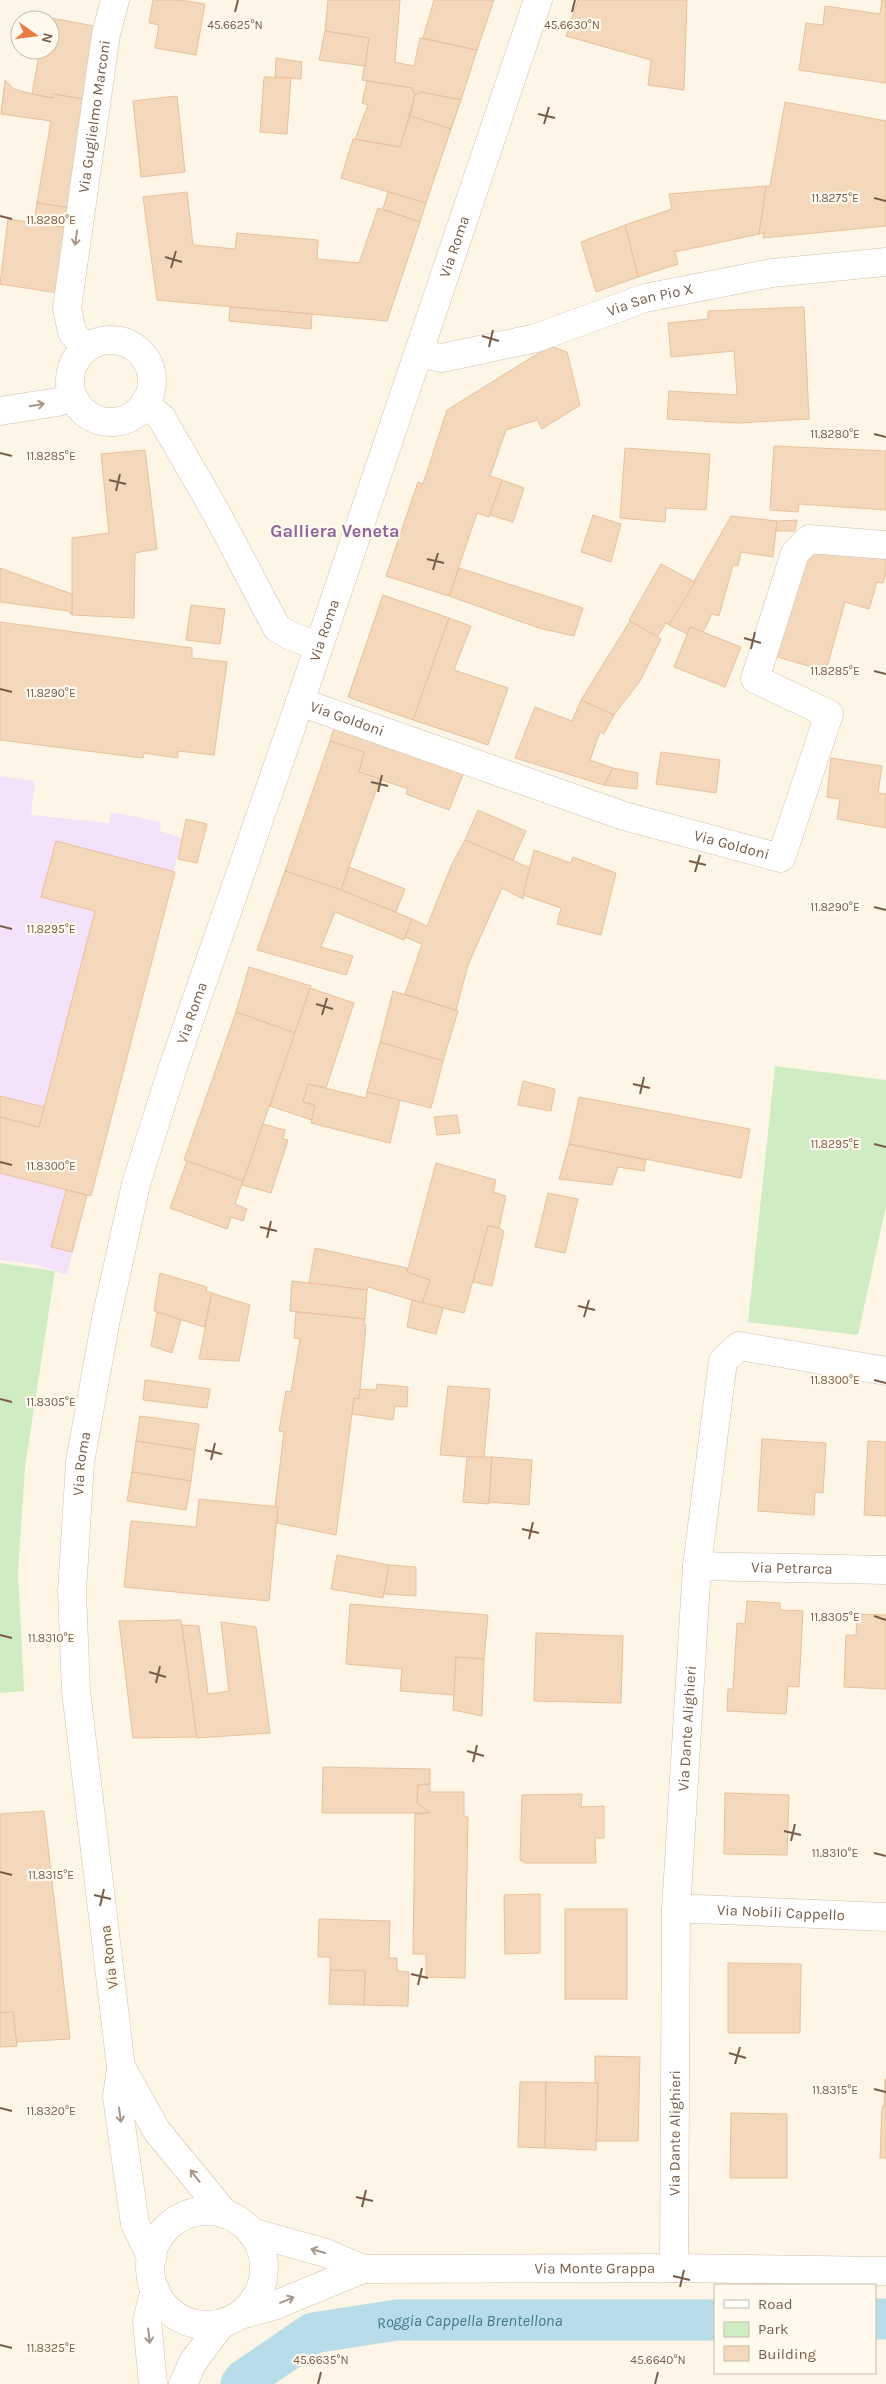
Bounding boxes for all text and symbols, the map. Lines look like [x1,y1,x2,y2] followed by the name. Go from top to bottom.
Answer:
[10,10,60,60] north arrow
[207,18,263,32] text: 45.6625°N
[544,18,600,32] text: 45.6630°N
[38,31,57,45] text: N
[74,39,114,194] street label: Via Guglielmo Marconi
[811,191,859,205] text: 11.8275°E
[26,213,76,227] text: 11.8280°E
[435,213,473,280] street label: Via Roma
[71,230,81,246] one-way arrow
[604,280,695,320] street label: Via San Pio X
[29,400,45,410] one-way arrow
[810,427,860,441] text: 11.8280°E
[26,449,76,463] text: 11.8285°E
[270,520,400,542] district label: Galliera Veneta
[305,597,343,664] street label: Via Roma
[810,664,860,678] text: 11.8285°E
[26,686,76,700] text: 11.8290°E
[308,697,387,740] street label: Via Goldoni
[692,826,771,864] street label: Via Goldoni
[810,900,860,914] text: 11.8290°E
[27,922,75,936] text: 11.8295°E
[173,980,211,1046] street label: Via Roma
[811,1137,859,1151] text: 11.8295°E
[26,1159,76,1173] text: 11.8300°E
[810,1373,860,1387] text: 11.8300°E
[26,1395,76,1409] text: 11.8305°E
[69,1430,94,1496] street label: Via Roma
[751,1558,833,1578] street label: Via Petrarca
[810,1610,860,1624] text: 11.8305°E
[28,1631,74,1645] text: 11.8310°E
[674,1665,700,1792] street label: Via Dante Alighieri
[812,1846,858,1860] text: 11.8310°E
[28,1868,74,1882] text: 11.8315°E
[716,1901,845,1924] street label: Via Nobili Cappello
[96,1924,122,1990] street label: Via Roma
[665,2070,684,2196] street label: Via Dante Alighieri
[812,2083,858,2097] text: 11.8315°E
[26,2104,76,2118] text: 11.8320°E
[115,2107,125,2123] one-way arrow
[190,2169,200,2183] one-way arrow
[310,2245,326,2255] one-way arrow
[534,2259,655,2277] street label: Via Monte Grappa
[714,2284,876,2374] legend
[279,2294,294,2304] one-way arrow
[758,2295,793,2313] text: Road
[375,2311,563,2333] water label: Roggia Cappella Brentellona
[758,2320,788,2338] text: Park
[144,2328,153,2344] one-way arrow
[26,2341,76,2355] text: 11.8325°E
[758,2345,816,2363] text: Building
[293,2353,349,2367] text: 45.6635°N
[630,2353,686,2367] text: 45.6640°N

